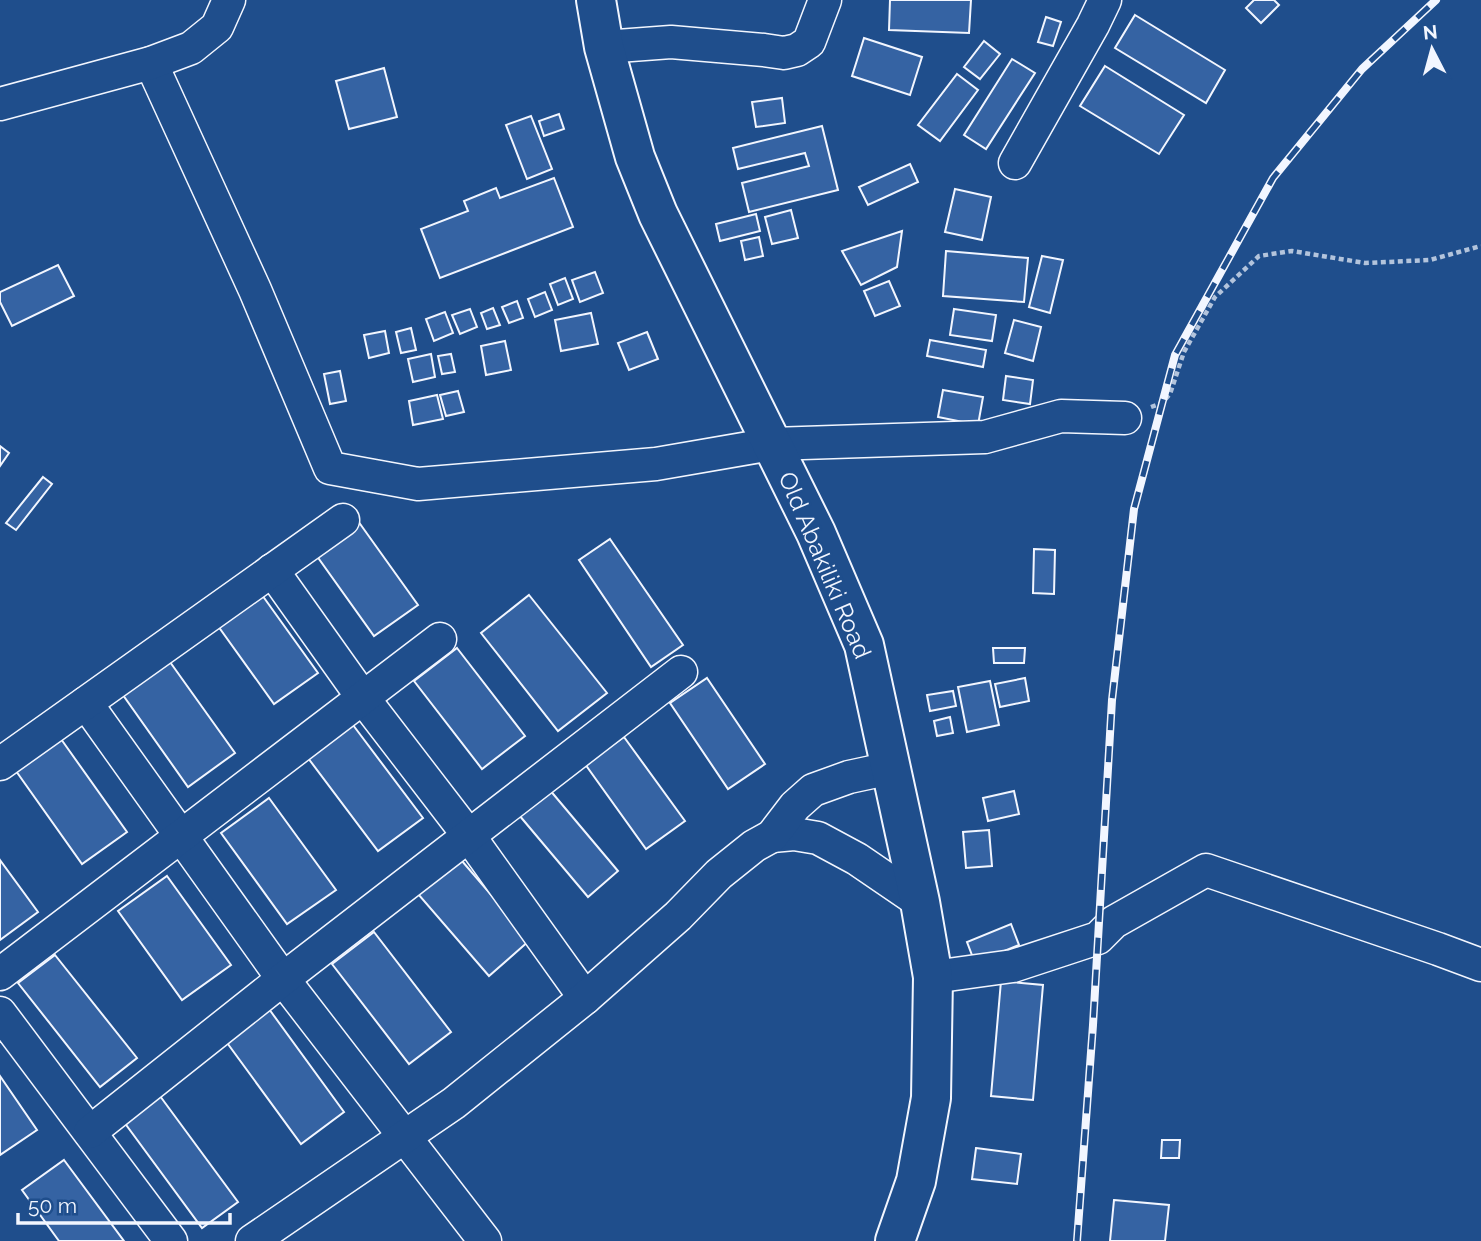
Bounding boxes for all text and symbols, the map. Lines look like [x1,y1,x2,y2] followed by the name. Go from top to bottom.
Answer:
[1397,14,1467,84] north arrow
[1422,20,1439,44] text: N
[773,467,877,663] street label: Old Abakiliki Road
[18,1182,229,1226] scale bar
[28,1193,77,1218] text: 50 m

